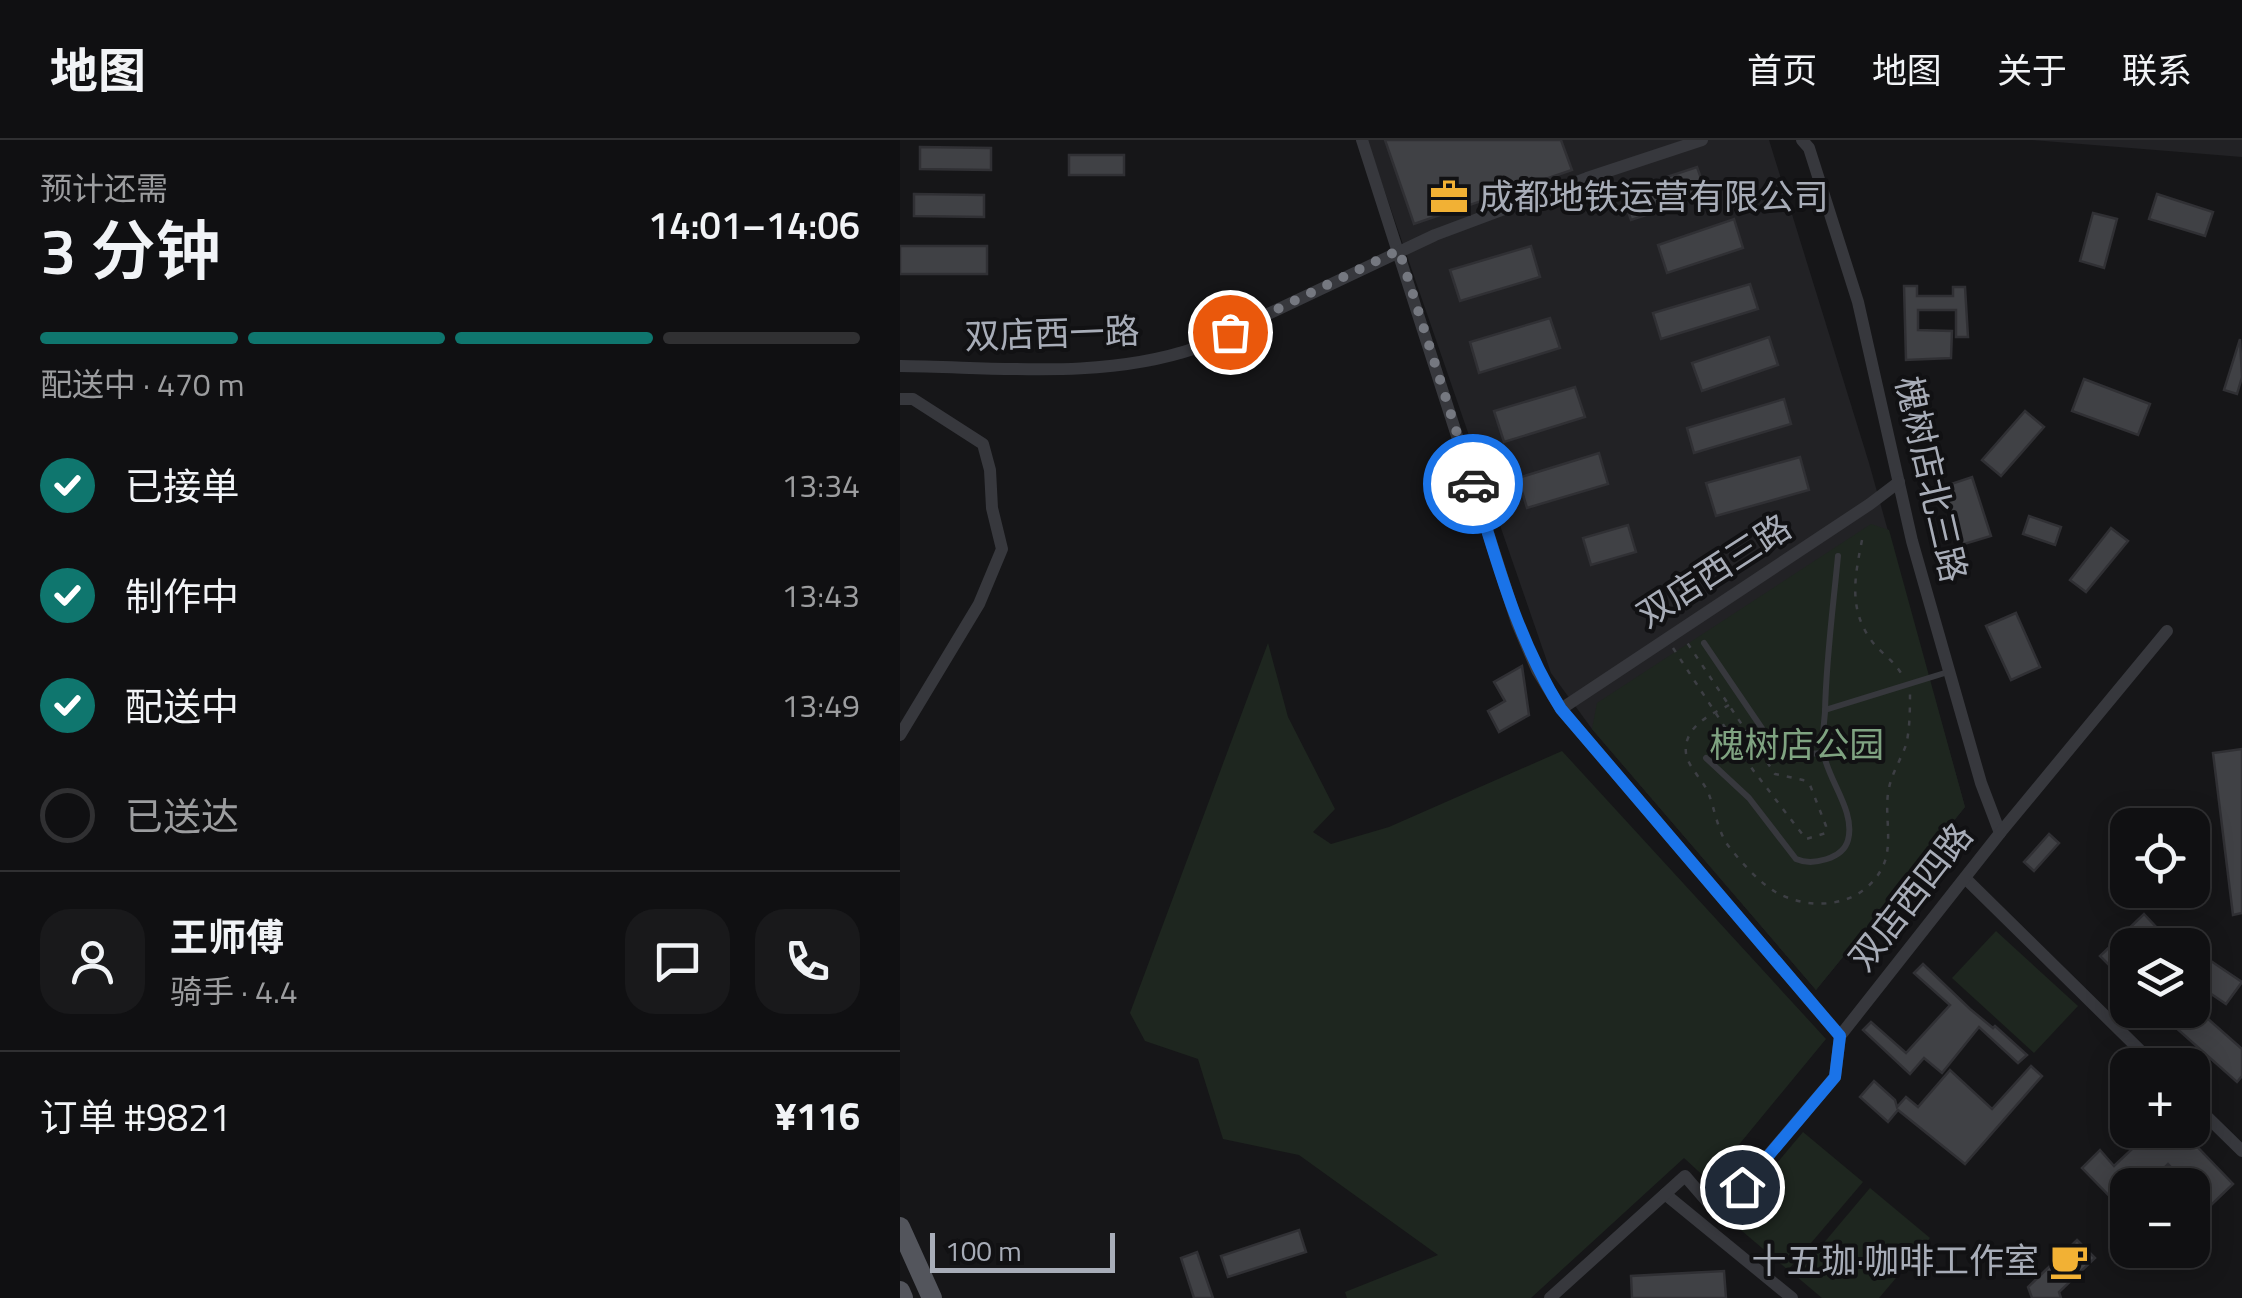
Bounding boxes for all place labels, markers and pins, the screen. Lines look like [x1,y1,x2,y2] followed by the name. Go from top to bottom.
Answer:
[1479,169,1829,223] place label: 成都地铁运营有限公司
[1428,176,1470,218] office icon: 成都地铁运营有限公司
[1188,290,1273,375] pin
[1700,1145,1785,1230] pin
[1751,1233,2039,1287] place label: 十五珈·咖啡工作室
[2048,1240,2090,1282] cafe icon: 十五珈·咖啡工作室

